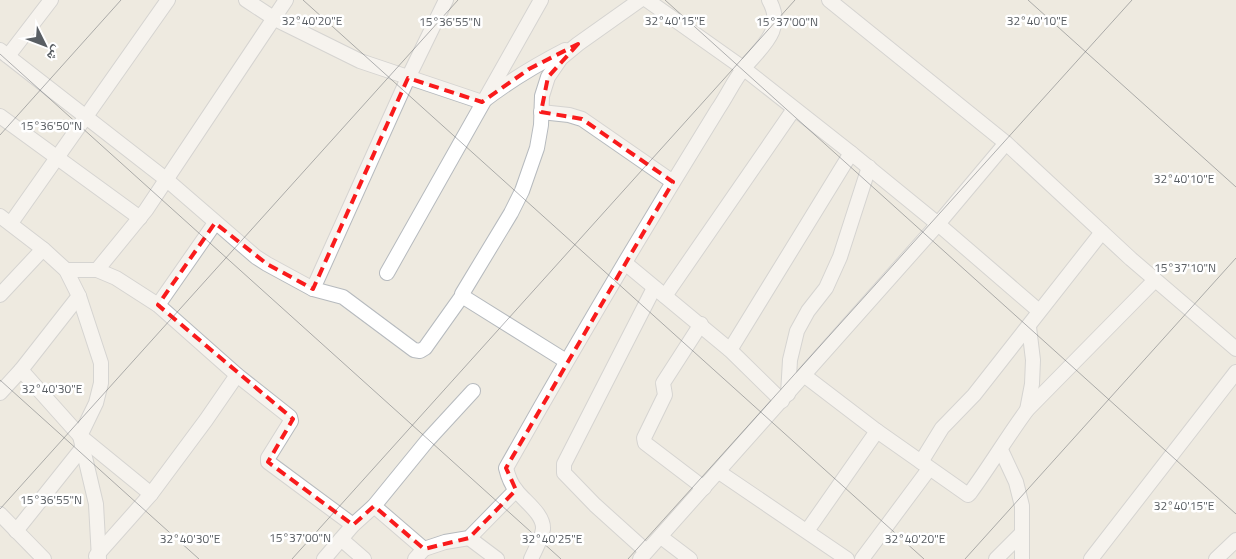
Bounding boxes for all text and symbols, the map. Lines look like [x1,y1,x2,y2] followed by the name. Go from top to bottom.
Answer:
[282,11,343,30] text: 32°40'20"E
[645,11,706,30] text: 32°40'15"E
[1007,11,1068,30] text: 32°40'10"E
[419,12,481,31] text: 15°36'55"N
[756,12,818,31] text: 15°37'00"N
[20,20,70,70] north arrow
[42,41,68,67] text: ش
[20,116,82,135] text: 15°36'50"N
[1154,169,1215,188] text: 32°40'10"E
[1154,258,1216,277] text: 15°37'10"N
[22,379,83,398] text: 32°40'30"E
[20,490,82,509] text: 15°36'55"N
[1154,496,1215,515] text: 32°40'15"E
[269,528,331,547] text: 15°37'00"N
[160,529,221,548] text: 32°40'30"E
[522,529,583,548] text: 32°40'25"E
[885,529,946,548] text: 32°40'20"E

